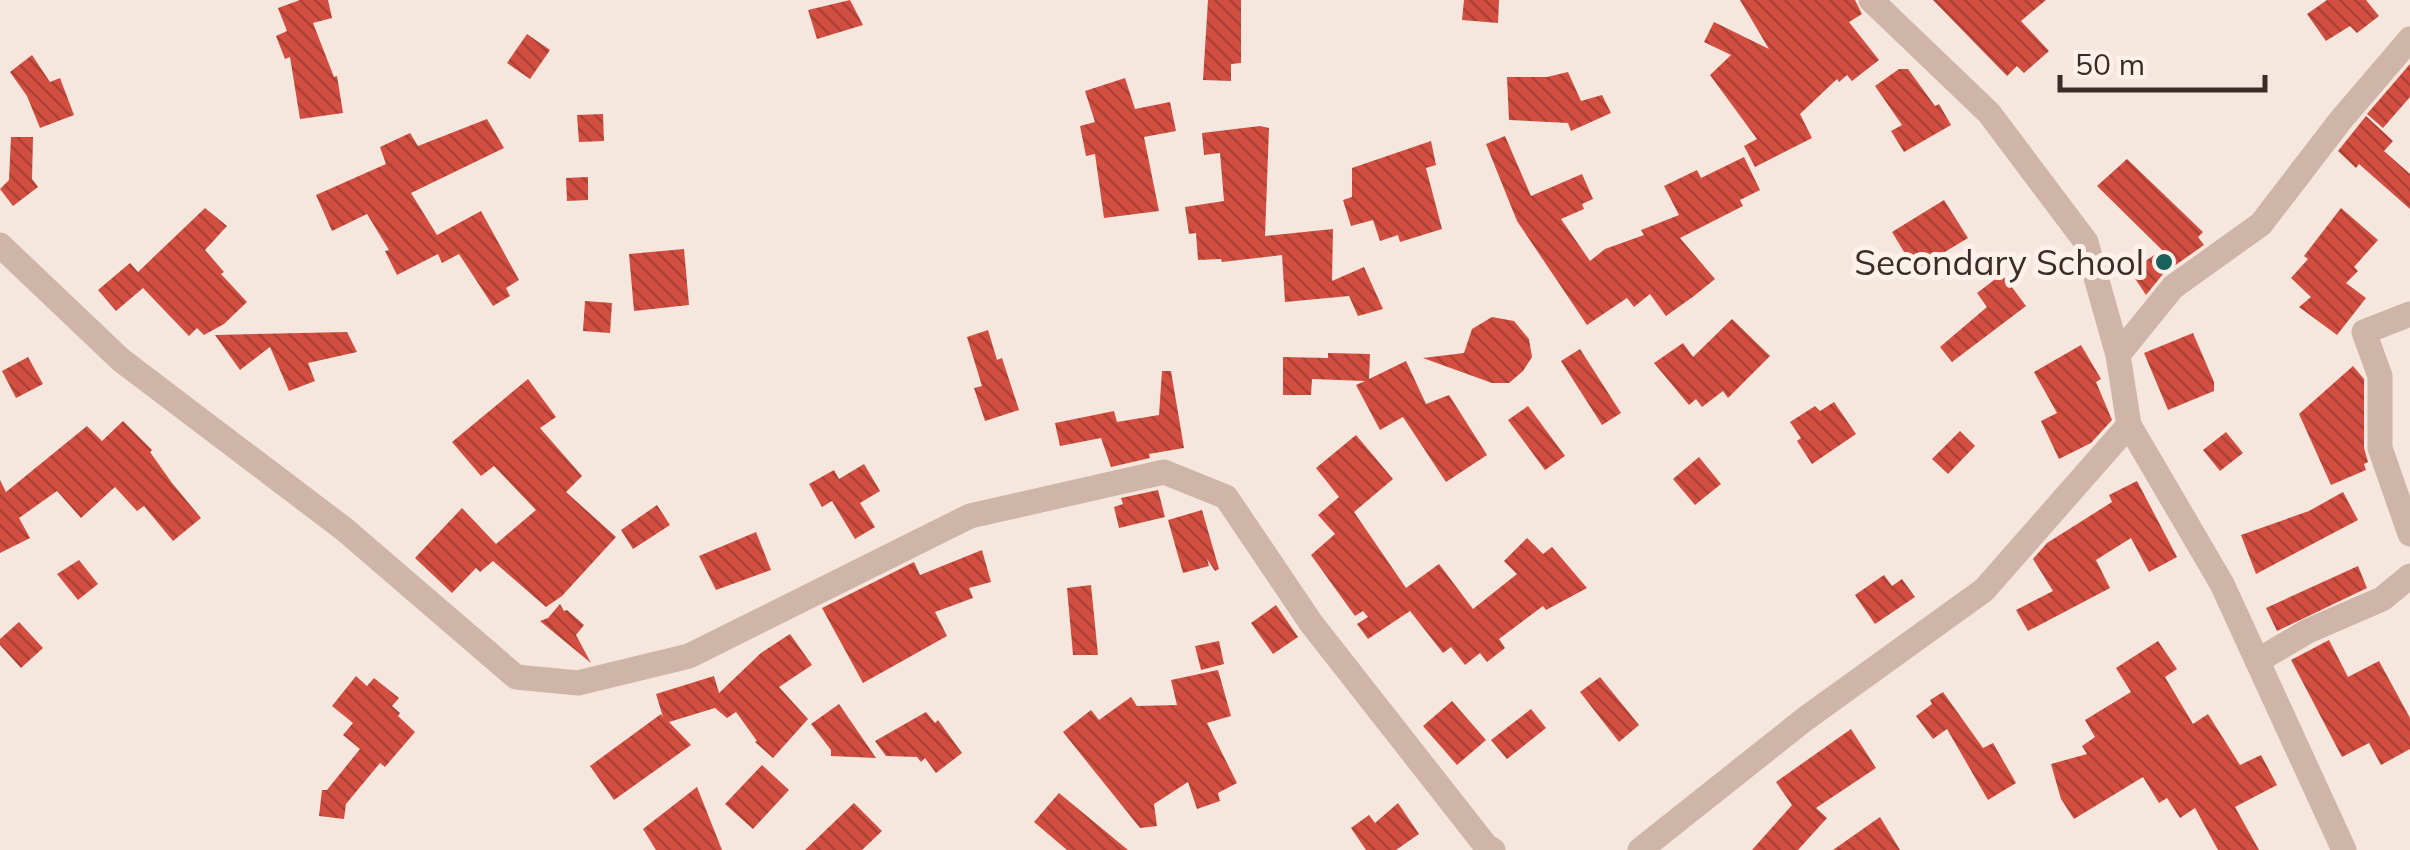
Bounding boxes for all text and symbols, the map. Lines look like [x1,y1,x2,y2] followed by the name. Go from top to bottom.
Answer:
[2060,30,2265,92] scale bar
[2075,45,2145,83] text: 50 m
[1854,240,2144,284] place label: Secondary School
[2153,251,2175,273] marker: Secondary School

